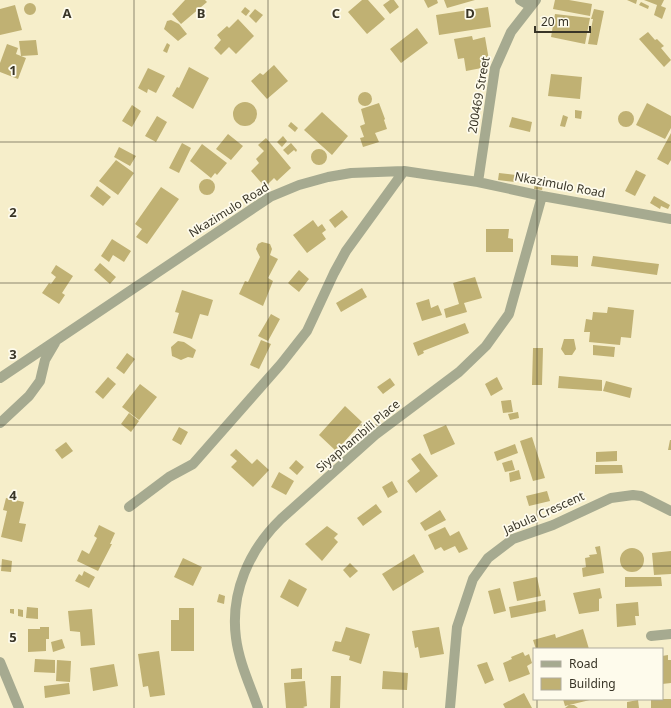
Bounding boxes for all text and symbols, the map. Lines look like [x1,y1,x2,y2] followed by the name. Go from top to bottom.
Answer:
[63,4,72,22] text: A
[197,4,205,22] text: B
[332,4,340,22] text: C
[465,4,475,22] text: D
[535,8,590,34] scale bar
[541,13,569,30] text: 20 m
[463,54,494,135] street label: 200469 Street
[9,61,17,79] text: 1
[513,167,607,202] street label: Nkazimulo Road
[185,178,272,241] street label: Nkazimulo Road
[9,203,17,221] text: 2
[9,345,17,363] text: 3
[312,395,403,476] street label: Siyaphambili Place
[9,486,17,504] text: 4
[500,487,588,538] street label: Jabula Crescent
[9,628,17,646] text: 5
[533,648,663,700] legend
[569,655,598,672] text: Road
[569,675,616,692] text: Building

